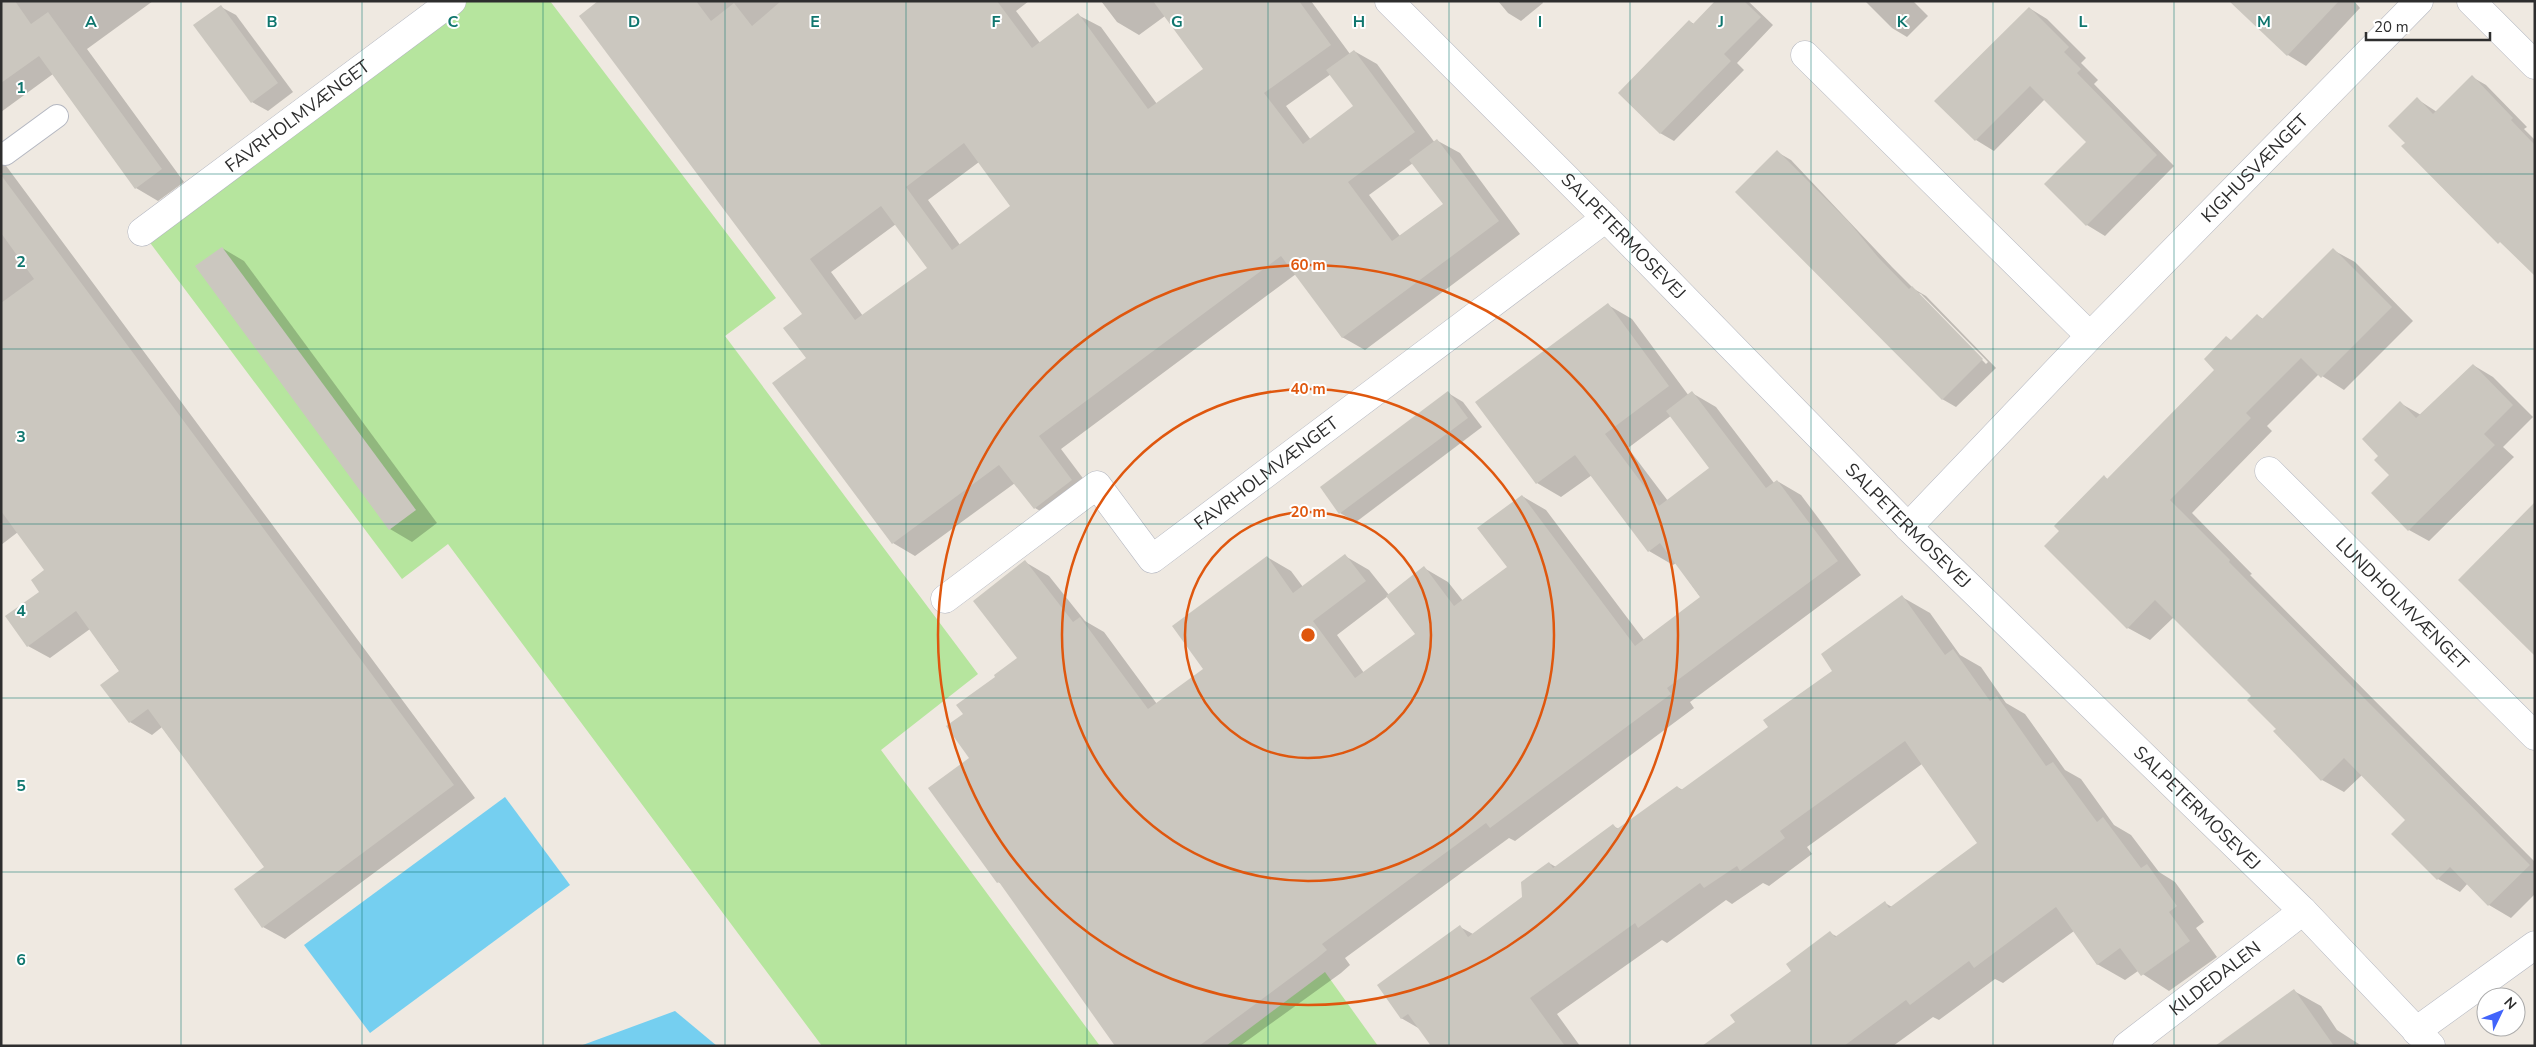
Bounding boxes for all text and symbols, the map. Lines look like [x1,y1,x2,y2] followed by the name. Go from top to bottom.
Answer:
[2366,10,2490,42] scale bar
[85,11,97,33] text: A
[266,11,278,33] text: B
[448,11,459,33] text: C
[628,11,640,33] text: D
[810,11,820,33] text: E
[992,11,1001,33] text: F
[1171,11,1183,33] text: G
[1353,11,1365,33] text: H
[1538,11,1542,33] text: I
[1717,11,1724,33] text: J
[1897,11,1909,33] text: K
[2079,11,2088,33] text: L
[2257,11,2271,33] text: M
[2374,17,2409,37] text: 20 m
[220,54,375,178] street label: FAVRHOLMVÆNGET
[16,77,26,99] text: 1
[2196,109,2314,228] street label: KIGHUSVÆNGET
[1556,168,1691,305] street label: SALPETERMOSEVEJ
[16,251,26,273] text: 2
[1290,255,1326,275] text: 60 m
[1290,379,1326,399] text: 40 m
[1189,411,1343,535] street label: FAVRHOLMVÆNGET
[16,426,26,448] text: 3
[1840,458,1976,594] street label: SALPETERMOSEVEJ
[1290,502,1326,522] text: 20 m
[2331,532,2474,675] street label: LUNDHOLMVÆNGET
[16,600,26,622] text: 4
[1299,626,1317,644] centre of rings
[2128,741,2266,875] street label: SALPETERMOSEVEJ
[16,775,26,797] text: 5
[2164,936,2266,1021] street label: KILDEDALEN
[16,949,26,971] text: 6
[2476,987,2526,1037] north arrow
[2500,993,2521,1014] text: N

